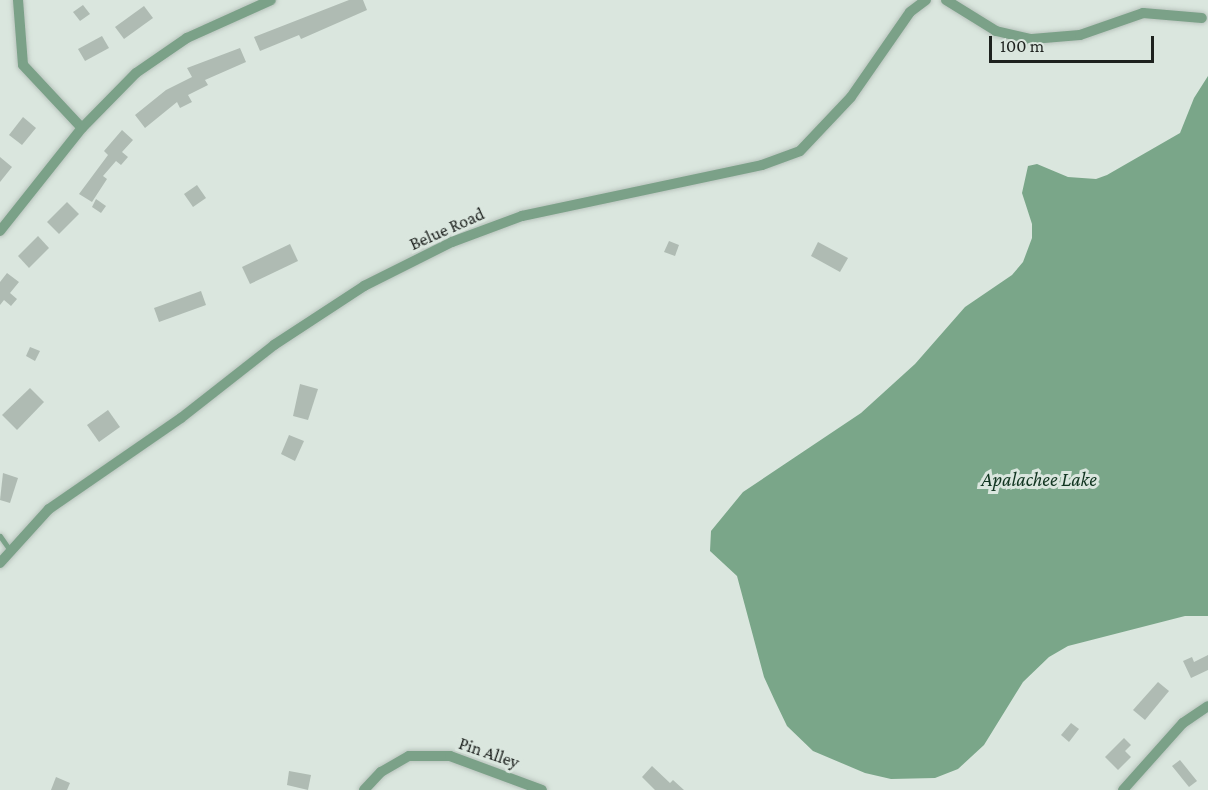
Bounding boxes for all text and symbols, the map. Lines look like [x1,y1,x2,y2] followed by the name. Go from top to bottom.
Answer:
[992,24,1157,62] scale bar
[1000,36,1044,56] text: 100 m
[406,203,488,255] street label: Belue Road
[981,467,1097,491] water label: Apalachee Lake
[456,733,522,773] street label: Pin Alley

